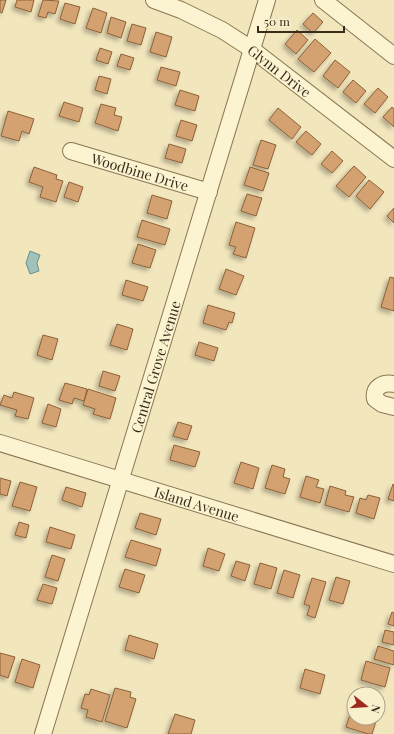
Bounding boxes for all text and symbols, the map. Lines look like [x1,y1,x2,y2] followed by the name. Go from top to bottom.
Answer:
[258,8,344,34] scale bar
[264,13,290,29] text: 50 m
[244,40,315,101] street label: Glynn Drive
[88,148,191,195] street label: Woodbine Drive
[126,298,184,435] street label: Central Grove Avenue
[152,482,242,525] street label: Island Avenue
[346,686,386,726] north arrow
[368,703,384,715] text: N

